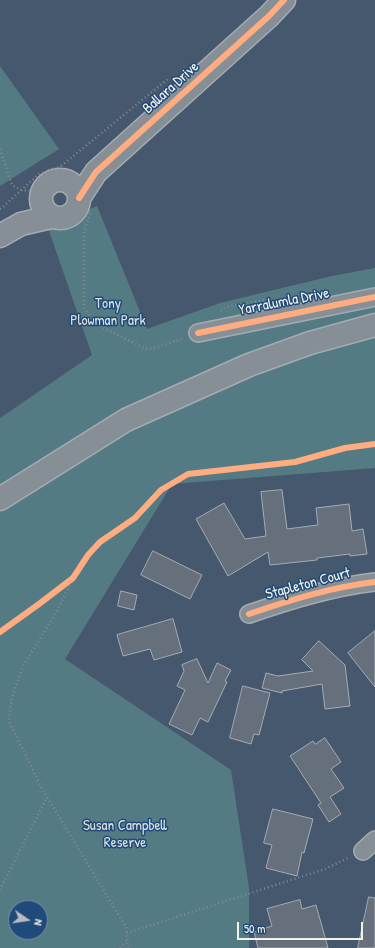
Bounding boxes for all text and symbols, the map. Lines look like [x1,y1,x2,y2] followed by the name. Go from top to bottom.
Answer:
[139,58,203,118] street label: Ballara Drive
[237,284,331,320] street label: Yarralumla Drive
[70,295,146,330] park label: Tony Plowman Park
[264,564,352,604] street label: Stapleton Court
[83,817,167,852] park label: Susan Campbell Reserve
[8,900,48,940] north arrow
[239,914,365,940] scale bar
[31,918,46,927] text: N
[244,920,265,937] text: 50 m

